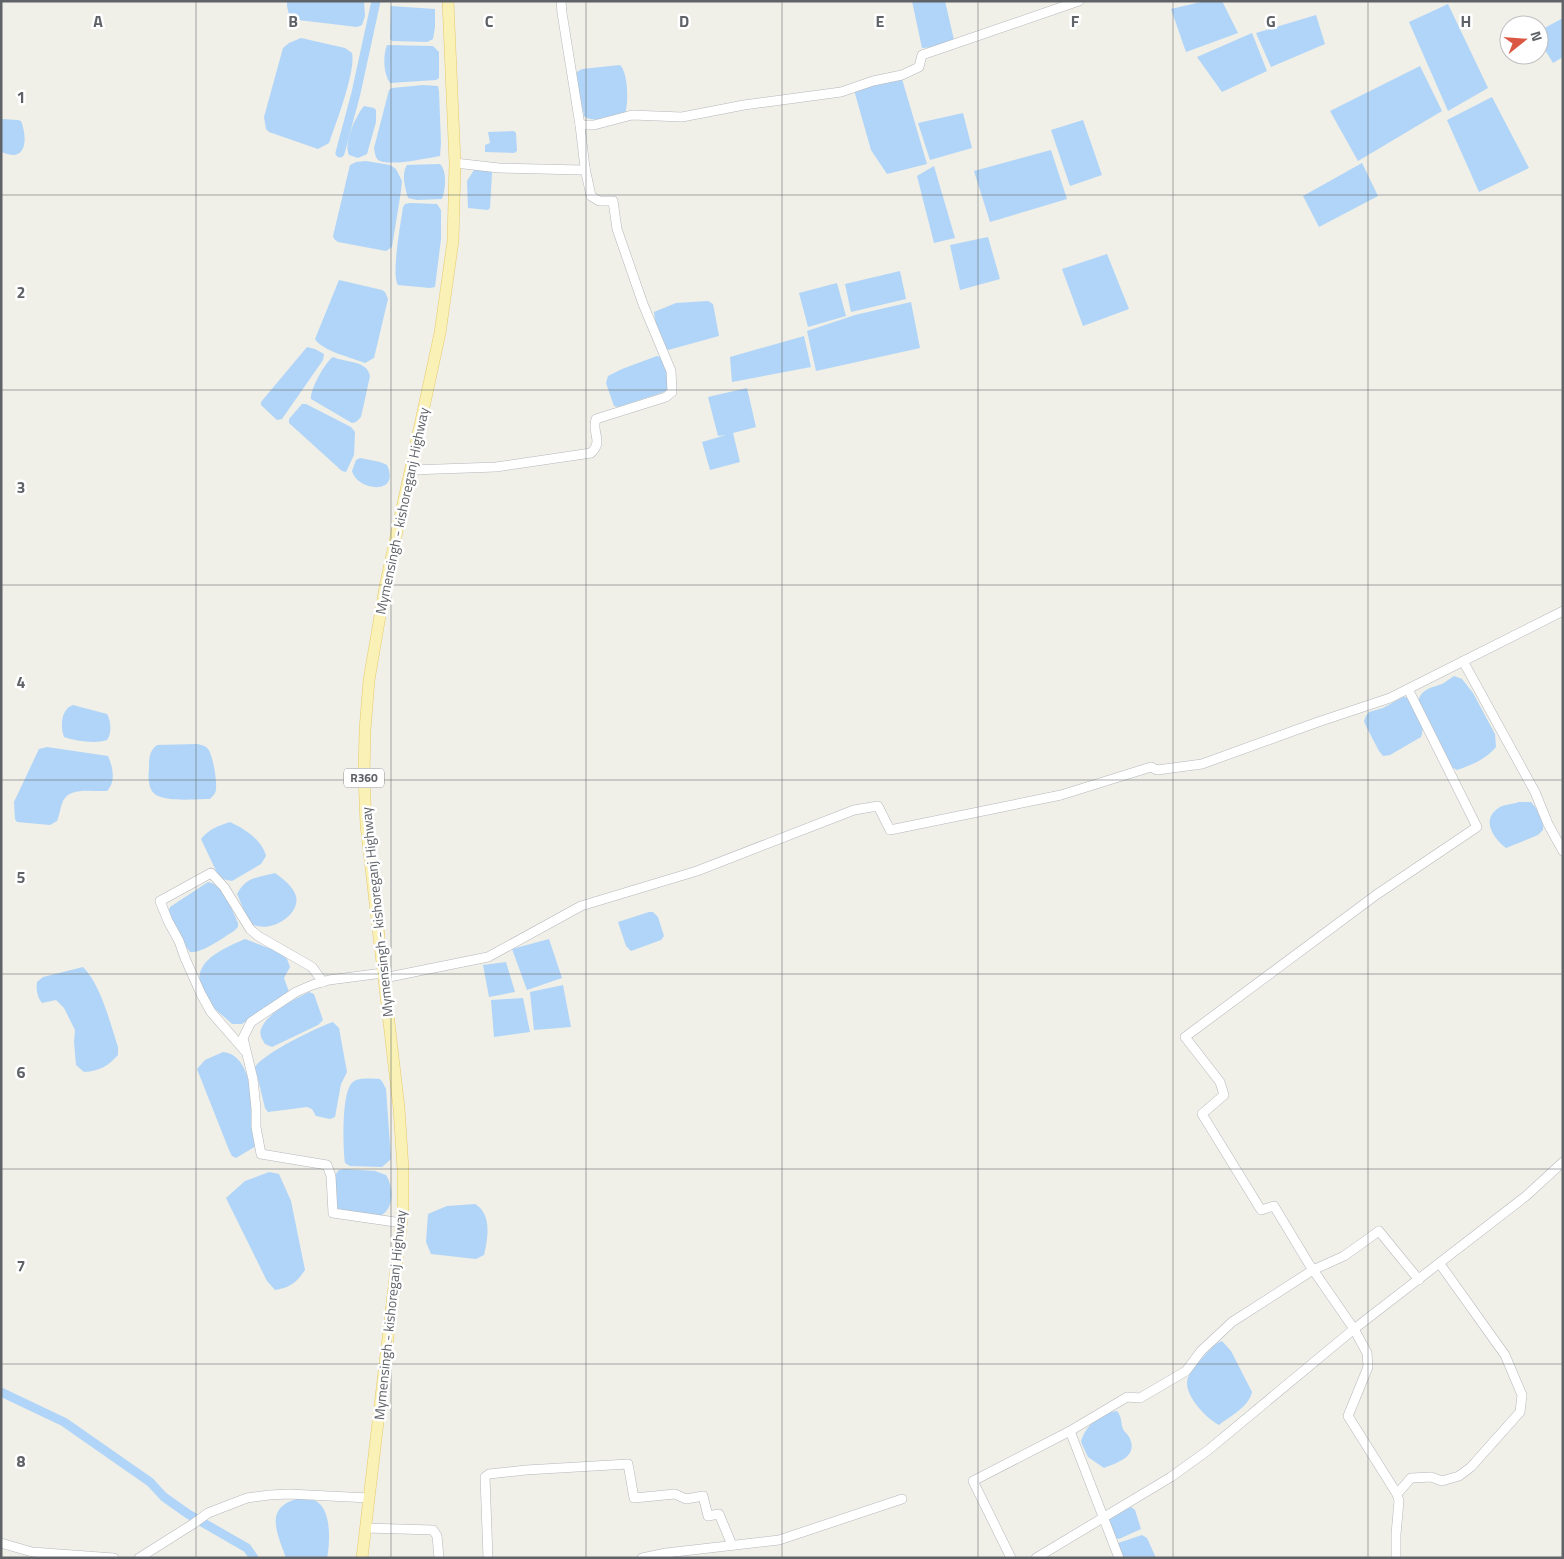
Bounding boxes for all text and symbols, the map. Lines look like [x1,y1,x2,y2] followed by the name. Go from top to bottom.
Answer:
[93,9,103,33] text: A
[288,9,298,33] text: B
[485,9,494,33] text: C
[679,9,689,33] text: D
[876,9,885,33] text: E
[1071,9,1080,33] text: F
[1266,9,1276,33] text: G
[1461,9,1471,33] text: H
[1499,15,1549,65] north arrow
[1525,28,1548,44] text: N
[17,85,25,109] text: 1
[17,280,25,304] text: 2
[369,405,434,616] street label: Mymensingh - kishoreganj Highway
[17,475,25,499] text: 3
[17,670,26,694] text: 4
[344,768,384,788] road number: R360
[355,806,398,1018] street label: Mymensingh - kishoreganj Highway
[17,865,26,889] text: 5
[17,1060,26,1084] text: 6
[368,1209,411,1421] street label: Mymensingh - kishoreganj Highway
[17,1254,25,1278] text: 7
[17,1449,26,1473] text: 8

